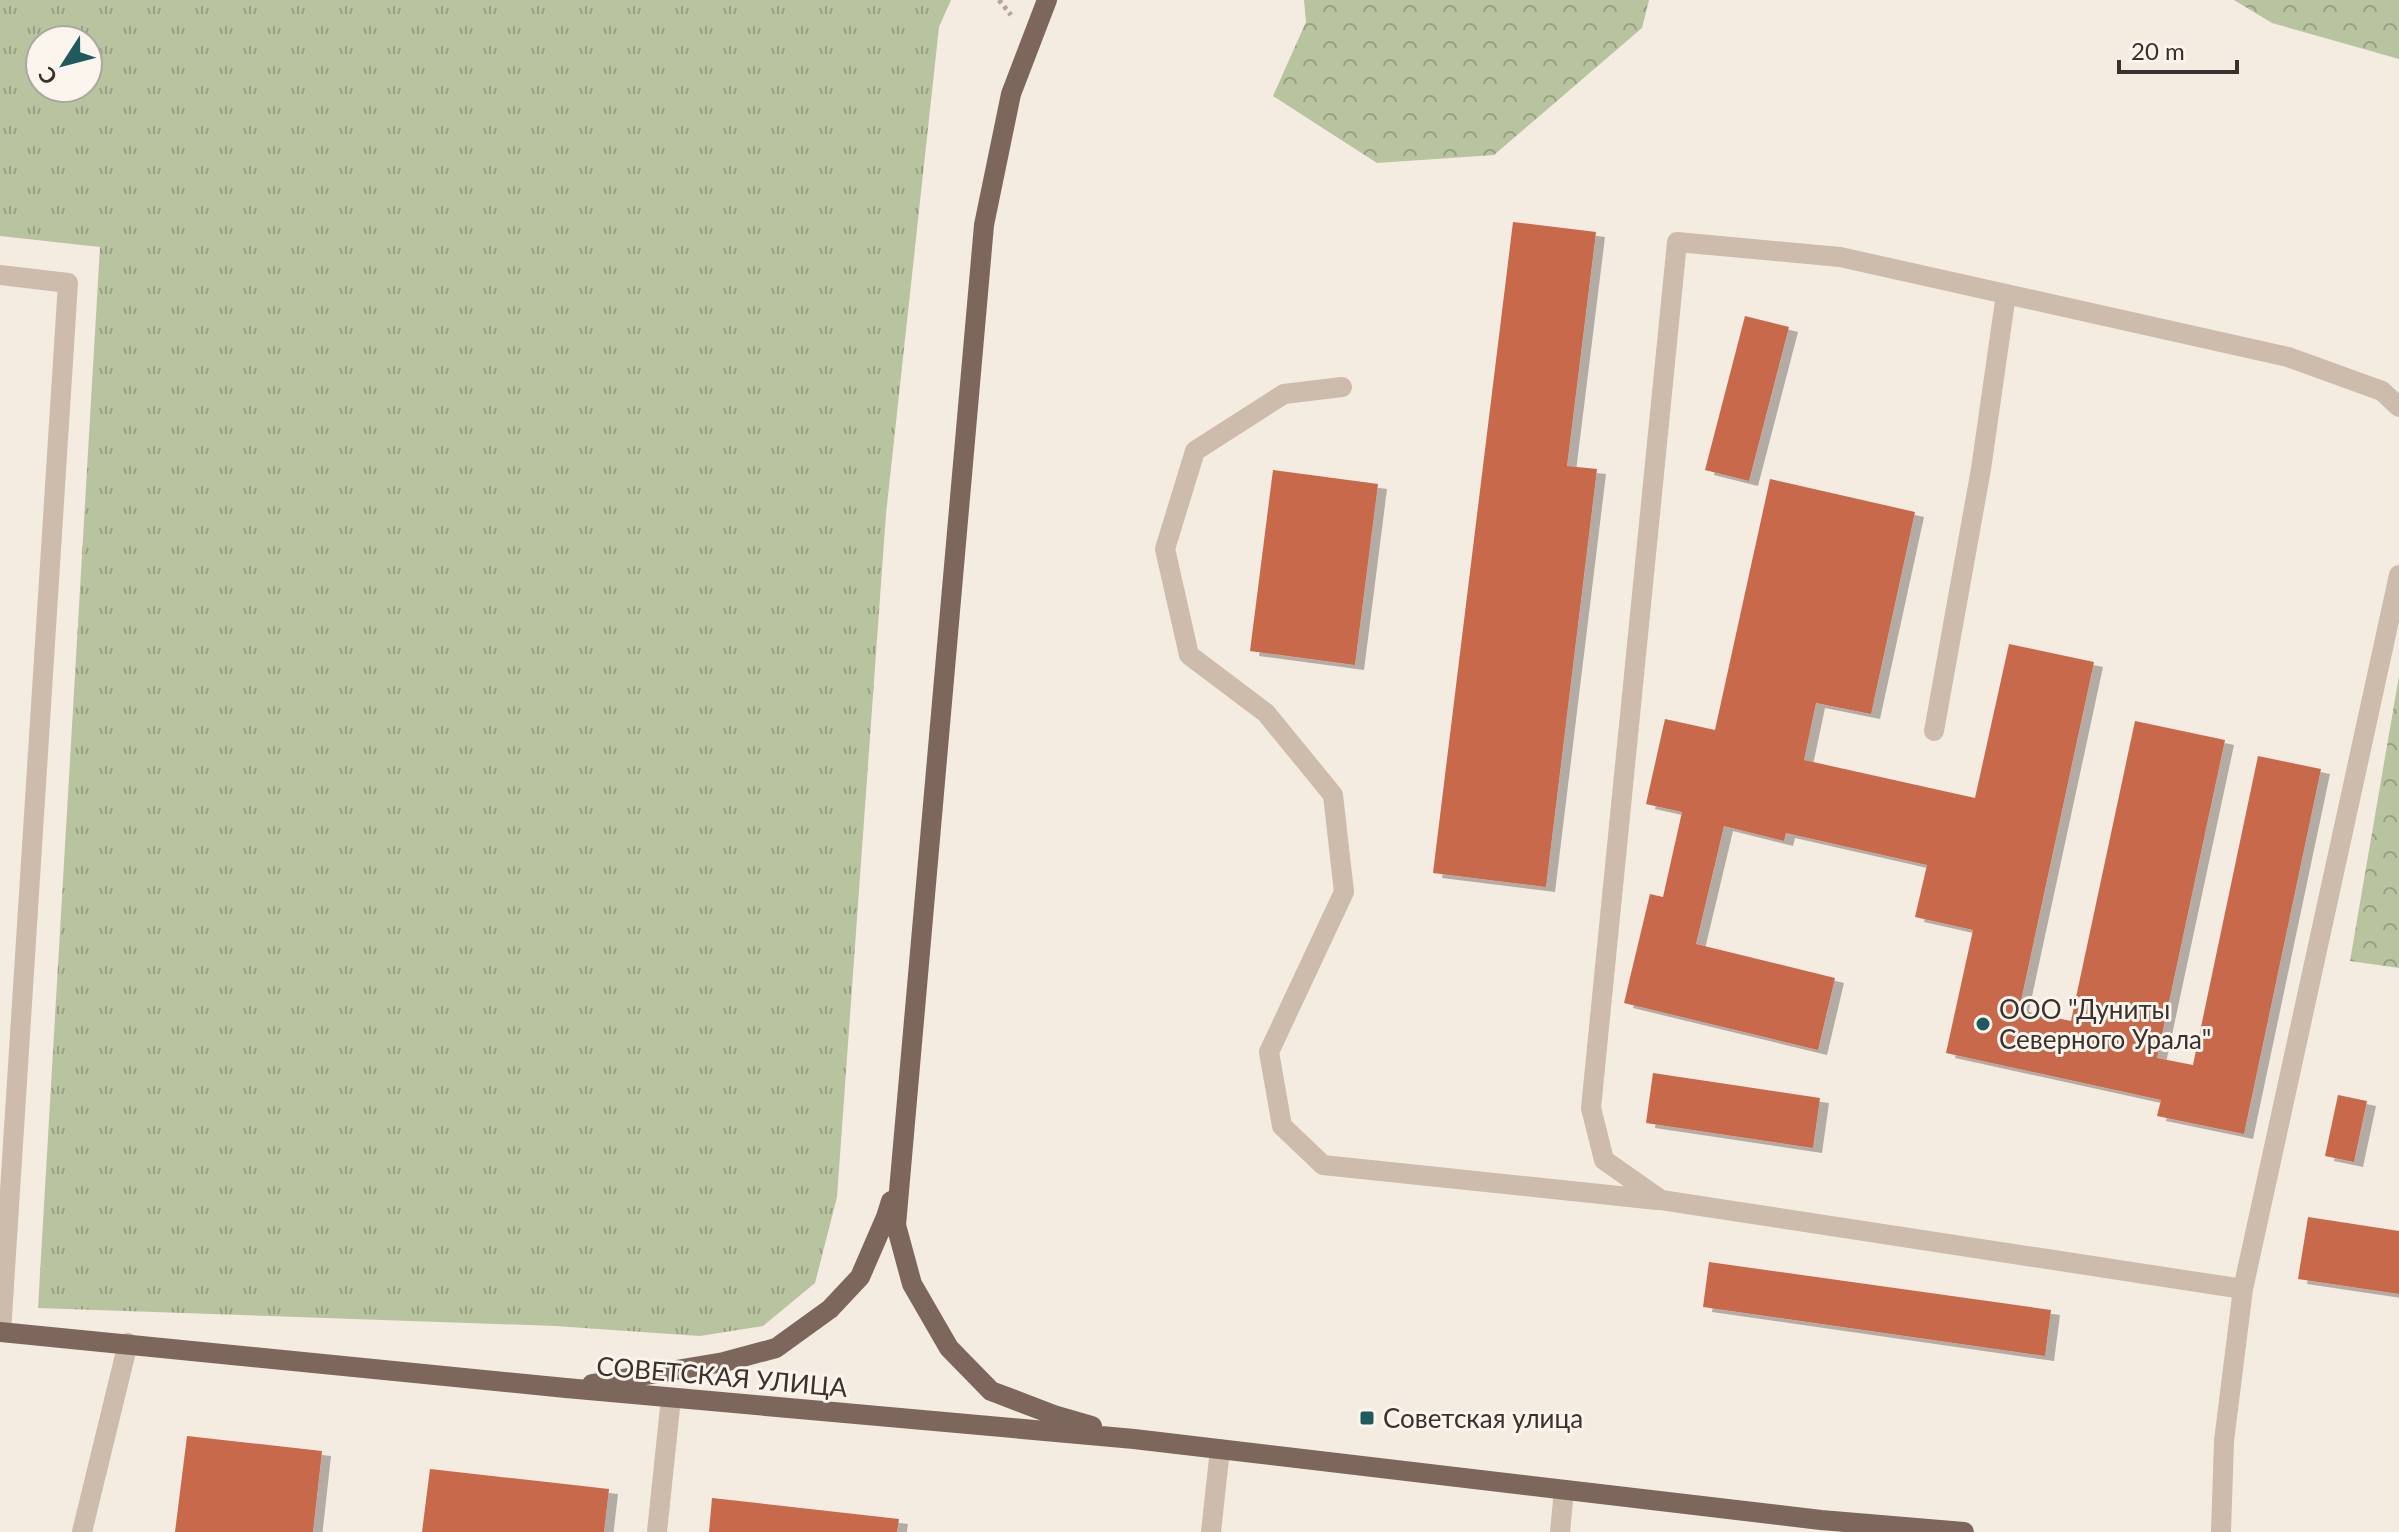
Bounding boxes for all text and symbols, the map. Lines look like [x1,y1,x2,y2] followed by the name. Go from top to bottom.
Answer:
[24,24,104,104] north arrow
[2119,24,2237,74] scale bar
[2131,36,2185,65] text: 20 m
[32,62,63,90] text: С
[1999,993,2211,1055] place label: ООО "Дуниты Северного Урала"
[1974,1015,1992,1033] marker: ООО "Дуниты Северного Урала"
[595,1349,849,1403] street label: СОВЕТСКАЯ УЛИЦА
[1383,1402,1583,1434] place label: Советская улица
[1358,1409,1376,1427] marker: Советская улица

